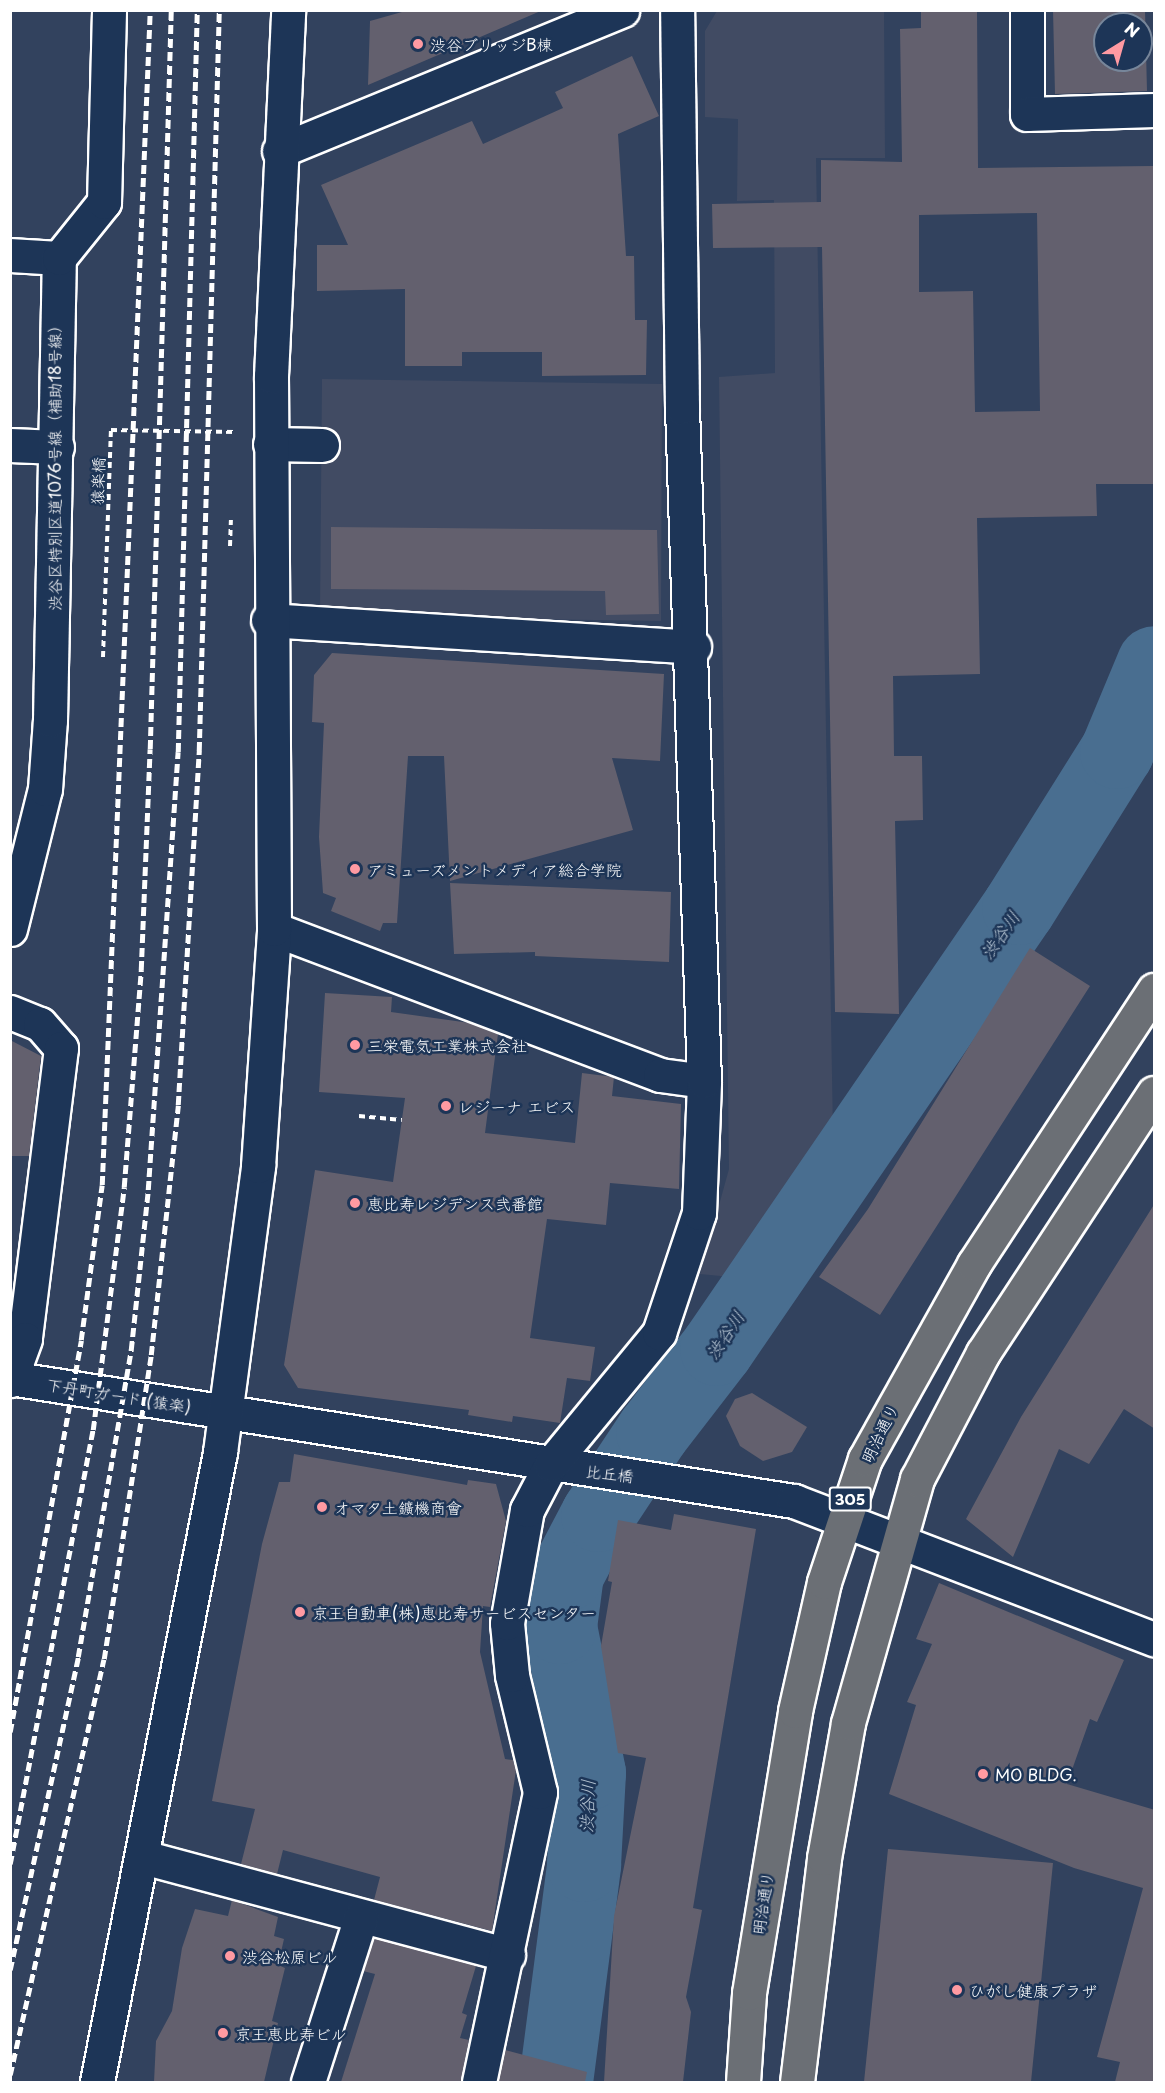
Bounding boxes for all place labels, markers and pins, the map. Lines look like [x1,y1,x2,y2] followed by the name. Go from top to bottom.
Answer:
[430,34,553,54] place label: 渋谷ブリッジB棟
[411,37,425,51] marker: 渋谷ブリッジB棟
[367,859,623,879] place label: アミューズメントメディア総合学院
[348,862,362,876] marker: アミューズメントメディア総合学院
[367,1035,527,1055] place label: 三栄電気工業株式会社
[348,1038,362,1052] marker: 三栄電気工業株式会社
[458,1096,575,1116] place label: レジーナ エビス
[439,1099,453,1113] marker: レジーナ エビス
[367,1193,543,1213] place label: 恵比寿レジデンス弐番館
[348,1196,362,1210] marker: 恵比寿レジデンス弐番館
[334,1497,462,1517] place label: オマタ土鑛機商會
[315,1500,329,1514] marker: オマタ土鑛機商會
[312,1602,597,1622] place label: 京王自動車(株)恵比寿サービスセンター
[293,1605,307,1619] marker: 京王自動車(株)恵比寿サービスセンター
[995,1764,1077,1784] place label: MO BLDG.
[976,1767,990,1781] marker: MO BLDG.
[242,1946,338,1966] place label: 渋谷松原ビル
[223,1949,237,1963] marker: 渋谷松原ビル
[969,1980,1097,2000] place label: ひがし健康プラザ
[950,1983,964,1997] marker: ひがし健康プラザ
[235,2023,347,2043] place label: 京王恵比寿ビル
[216,2026,230,2040] marker: 京王恵比寿ビル

